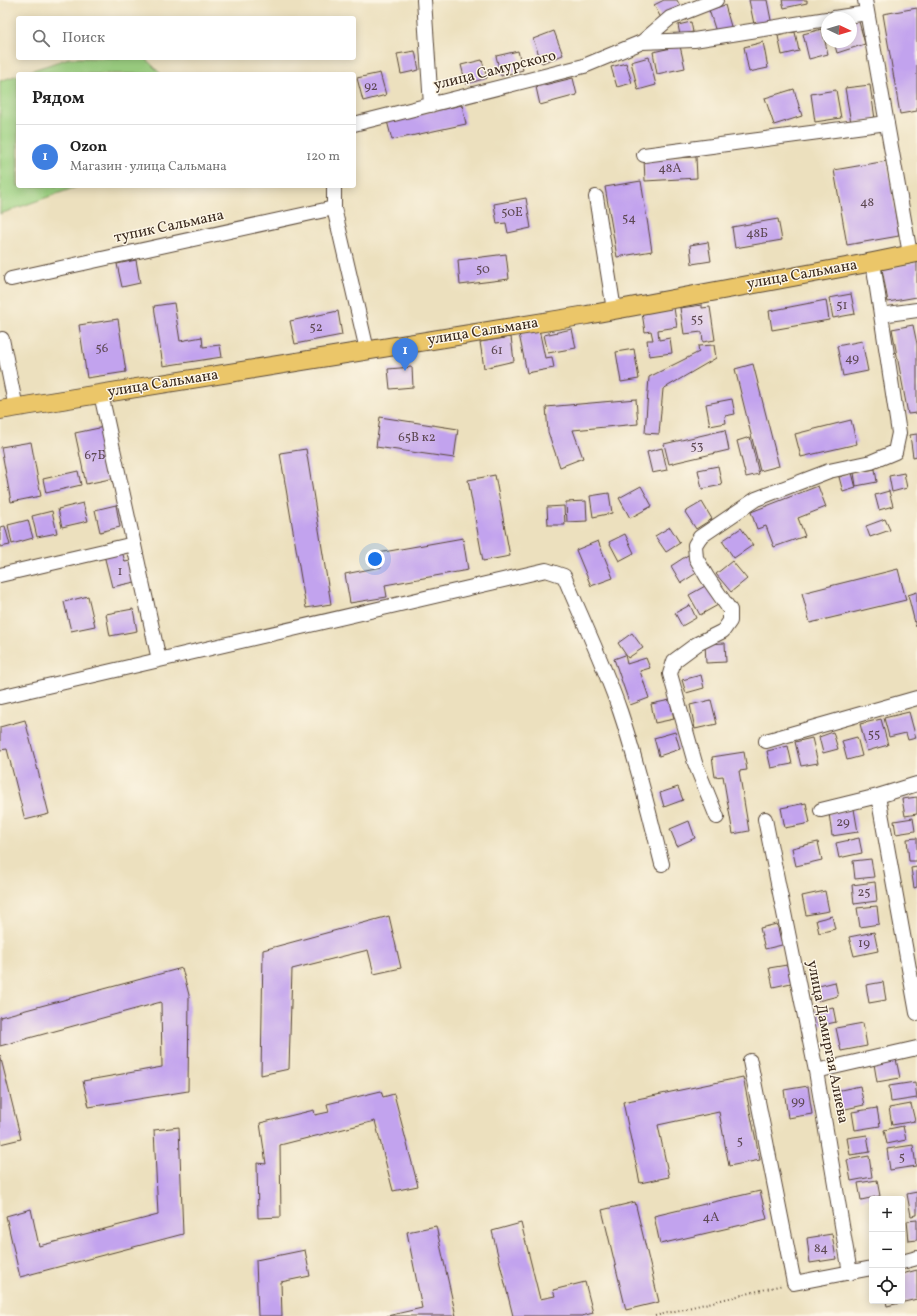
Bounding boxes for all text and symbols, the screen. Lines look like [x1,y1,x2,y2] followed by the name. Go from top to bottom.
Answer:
[821,12,857,48] north arrow
[16,16,356,60] search box
[30,27,52,49] icon: search
[62,28,105,49] text: Поиск
[432,46,558,96] street label: улица Самурского
[364,78,378,96] house number: 92
[32,87,85,110] text: Рядом
[70,137,107,158] text: Ozon
[42,148,48,166] text: 1
[306,148,340,166] text: 120 m
[70,158,227,176] text: Магазин · улица Сальмана
[658,160,682,178] house number: 48А
[860,194,874,212] house number: 48
[501,204,523,222] house number: 50Е
[112,205,226,249] street label: тупик Сальмана
[622,210,636,228] house number: 54
[746,225,768,243] house number: 48Б
[745,255,859,295] street label: улица Сальмана
[476,261,490,279] house number: 50
[836,297,848,315] house number: 51
[691,311,703,329] house number: 55
[426,313,540,351] street label: улица Сальмана
[309,319,323,337] house number: 52
[392,338,418,371] pin: 1
[96,340,109,358] house number: 56
[491,342,503,360] house number: 61
[845,350,859,368] house number: 49
[106,365,220,403] street label: улица Сальмана
[398,429,436,447] house number: 65В к2
[691,438,704,456] house number: 53
[85,447,105,465] house number: 67Б
[365,549,385,569] your location
[117,563,123,581] house number: 1
[868,726,880,744] house number: 55
[836,814,850,832] house number: 29
[857,884,871,902] house number: 25
[858,935,870,953] house number: 19
[801,959,853,1125] street label: улица Дамиргая Алиева
[791,1093,805,1111] house number: 99
[737,1133,743,1151] house number: 5
[899,1149,905,1167] house number: 5
[869,1196,905,1304] map controls
[869,1196,905,1232] button: +
[703,1209,719,1227] house number: 4А
[869,1232,905,1268] button: −
[814,1240,828,1258] house number: 84
[869,1268,905,1304] button: locate

